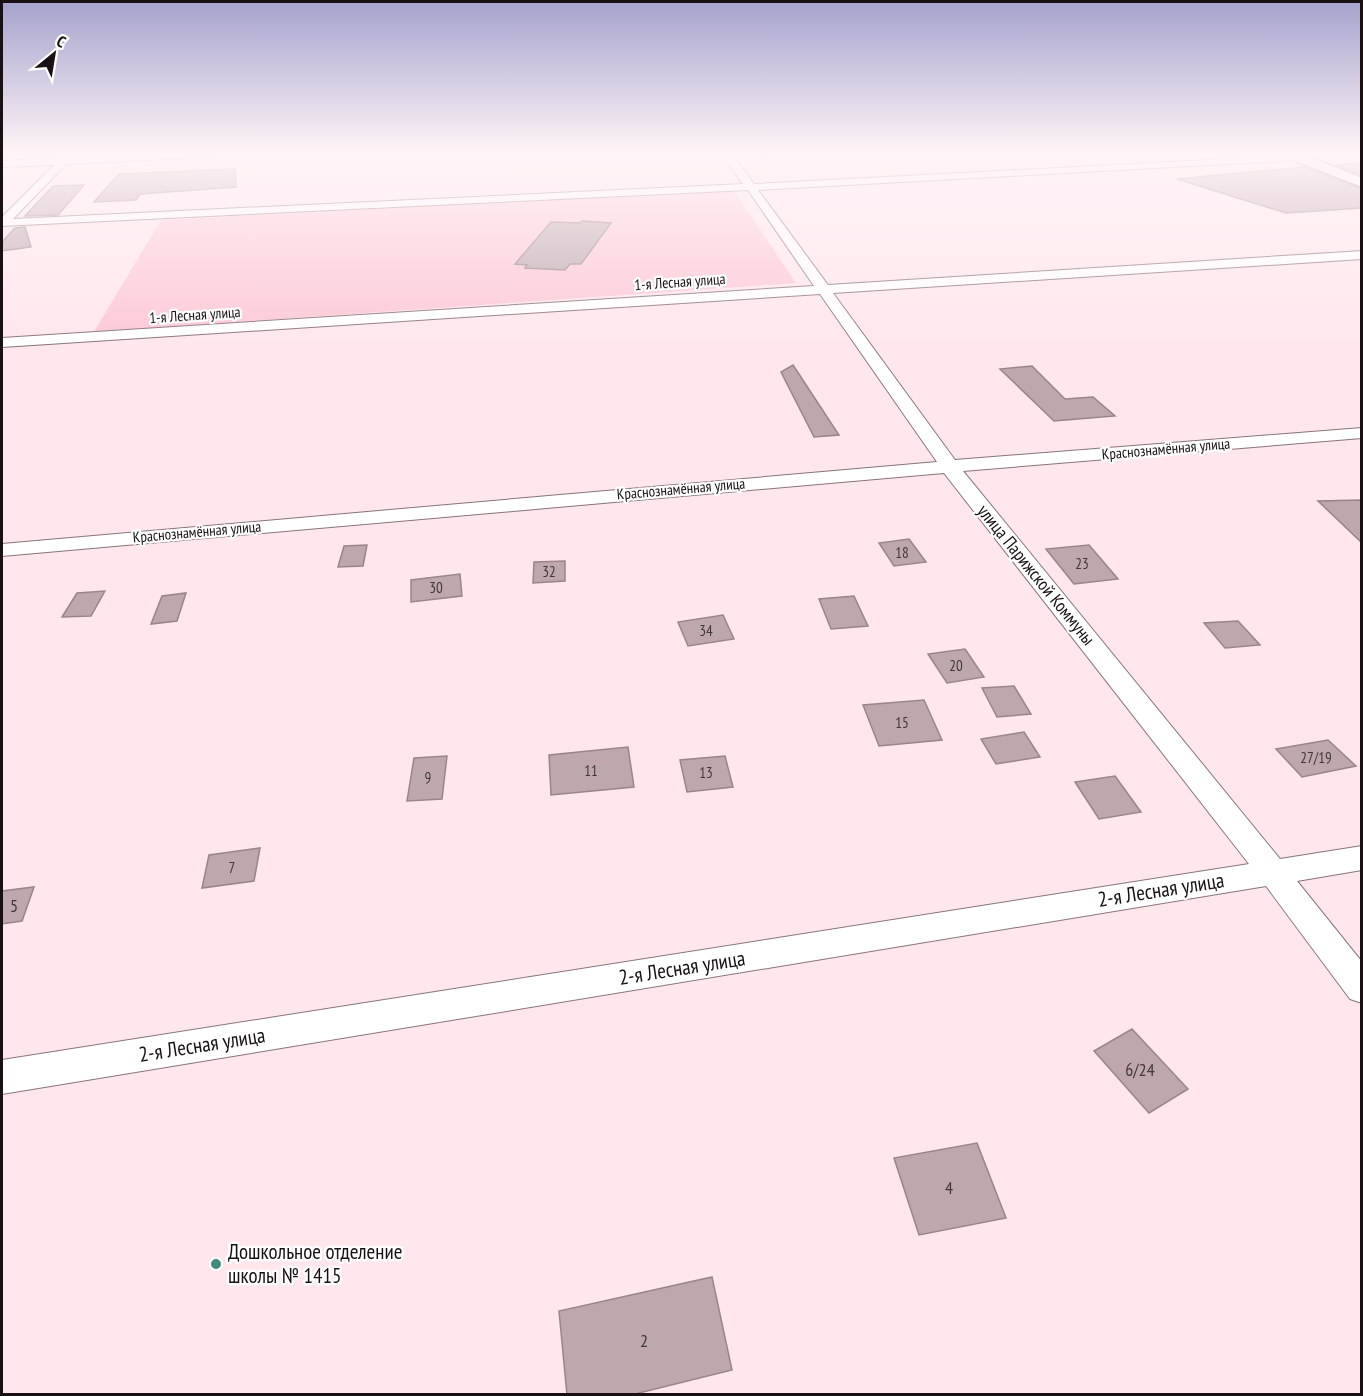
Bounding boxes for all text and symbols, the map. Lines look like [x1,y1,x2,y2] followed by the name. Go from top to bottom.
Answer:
[24,24,84,84] north arrow
[53,31,70,52] text: С
[634,269,726,294] street label: 1-я Лесная улица
[149,302,241,327] street label: 1-я Лесная улица
[1101,433,1231,464] street label: Краснознамённая улица
[616,473,746,504] street label: Краснознамённая улица
[973,500,1100,650] street label: улица Парижской Коммуны
[132,516,262,547] street label: Краснознамённая улица
[895,543,909,562] house number: 18
[1075,554,1089,573] house number: 23
[542,562,556,581] house number: 32
[429,578,443,597] house number: 30
[699,621,713,640] house number: 34
[949,656,963,675] house number: 20
[895,713,909,732] house number: 15
[1300,748,1332,767] house number: 27/19
[584,761,598,780] house number: 11
[699,763,713,782] house number: 13
[425,768,431,787] house number: 9
[229,858,235,877] house number: 7
[1096,866,1226,913] street label: 2-я Лесная улица
[10,894,18,917] house number: 5
[617,944,747,991] street label: 2-я Лесная улица
[137,1021,267,1068] street label: 2-я Лесная улица
[1125,1058,1155,1081] house number: 6/24
[945,1176,953,1199] house number: 4
[228,1238,402,1289] place label: Дошкольное отделение школы № 1415
[209,1257,223,1271] marker: Дошкольное отделение школы № 1415
[640,1329,648,1352] house number: 2

